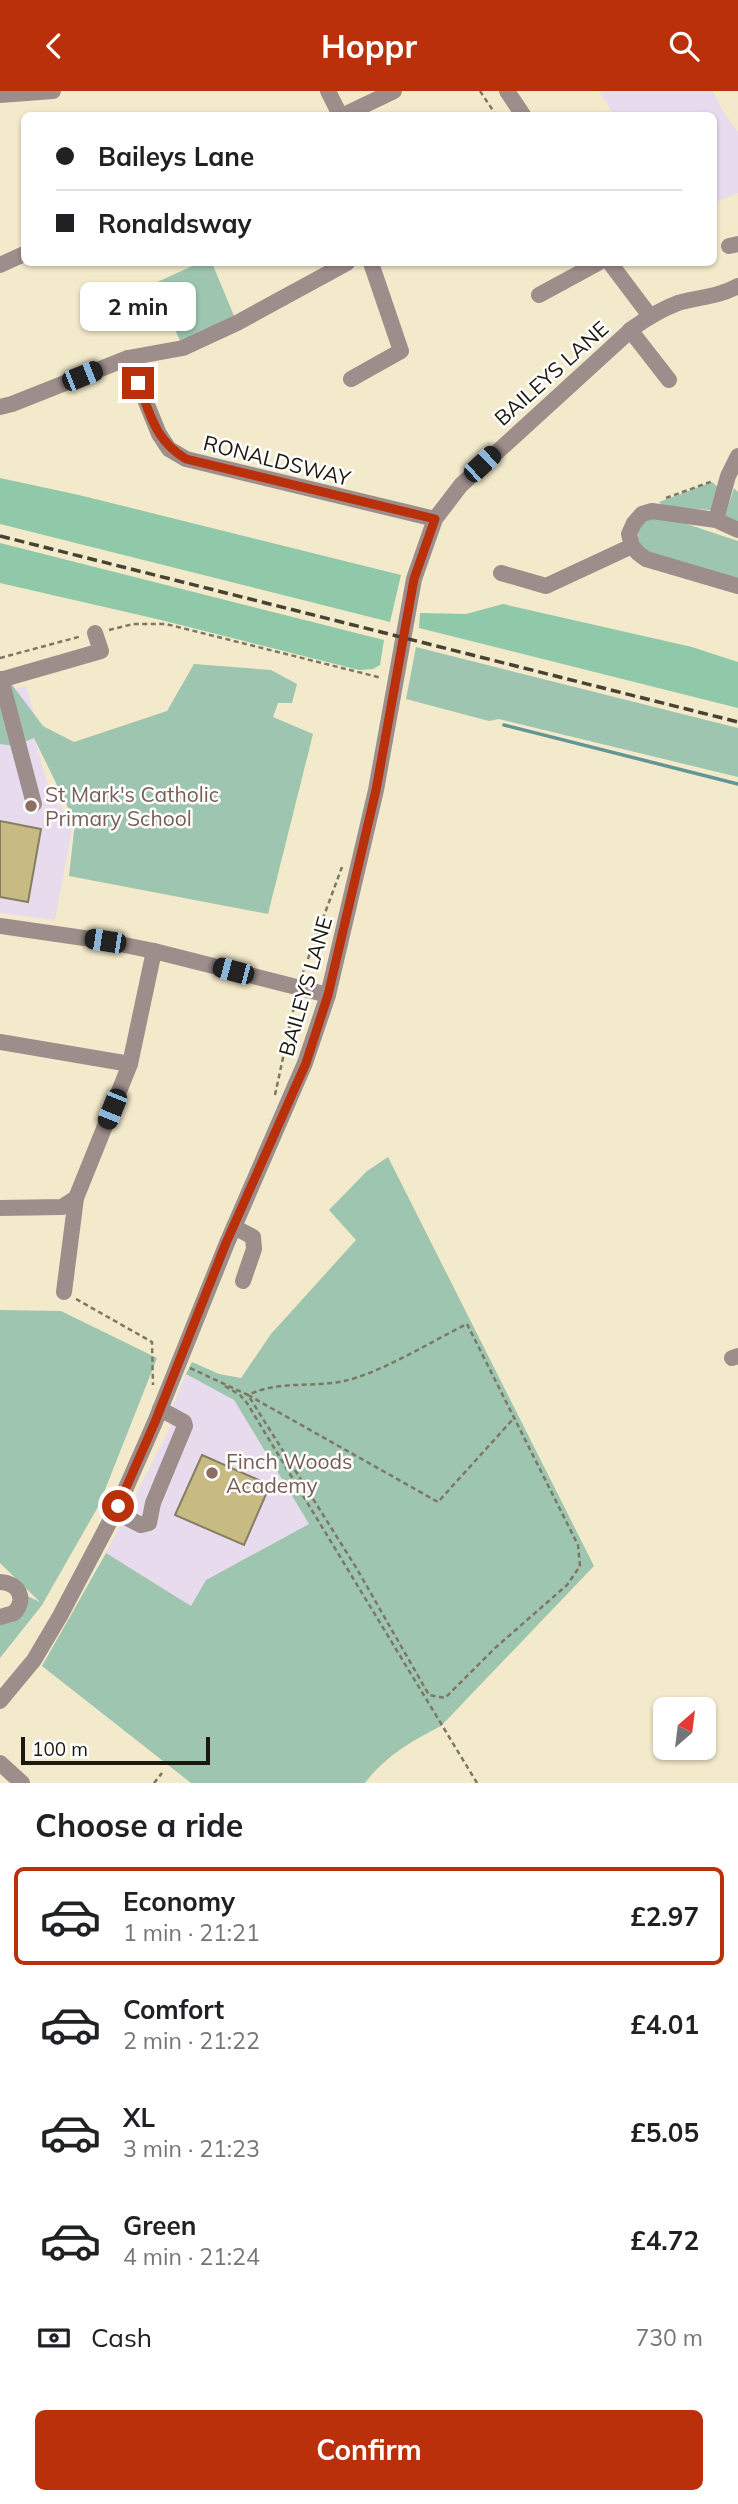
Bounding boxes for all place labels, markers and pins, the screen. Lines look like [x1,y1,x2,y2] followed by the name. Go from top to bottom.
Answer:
[45,781,219,831] place label: St Mark's Catholic Primary School
[23,798,39,814] marker: St Mark's Catholic Primary School
[226,1448,352,1498] place label: Finch Woods Academy
[204,1465,220,1481] marker: Finch Woods Academy

